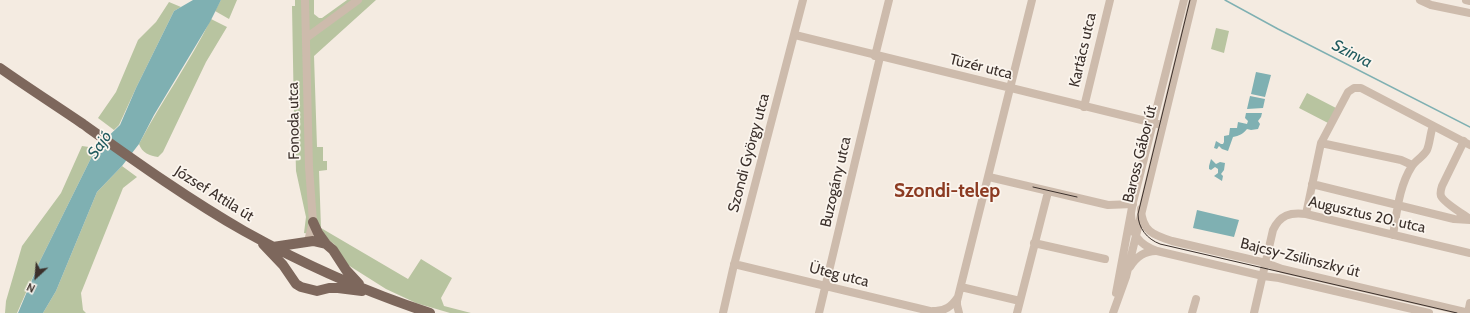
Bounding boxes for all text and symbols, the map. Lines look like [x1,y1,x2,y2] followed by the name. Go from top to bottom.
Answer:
[1066,11,1100,89] street label: Kartács utca
[1329,36,1375,72] water label: Szinva
[948,51,1014,83] street label: Tüzér utca
[284,82,304,160] street label: Fonoda utca
[724,92,774,214] street label: Szondi György utca
[1119,103,1161,205] street label: Baross Gábor út
[84,128,116,162] water label: Sajó
[817,135,855,229] street label: Buzogány utca
[171,162,257,226] street label: József Attila út
[894,180,1000,202] district label: Szondi-telep
[1307,193,1427,237] street label: Augusztus 20. utca
[1238,234,1362,282] street label: Bajcsy-Zsilinszky út
[16,257,56,297] north arrow
[807,259,871,291] street label: Üteg utca
[24,280,37,296] text: N

